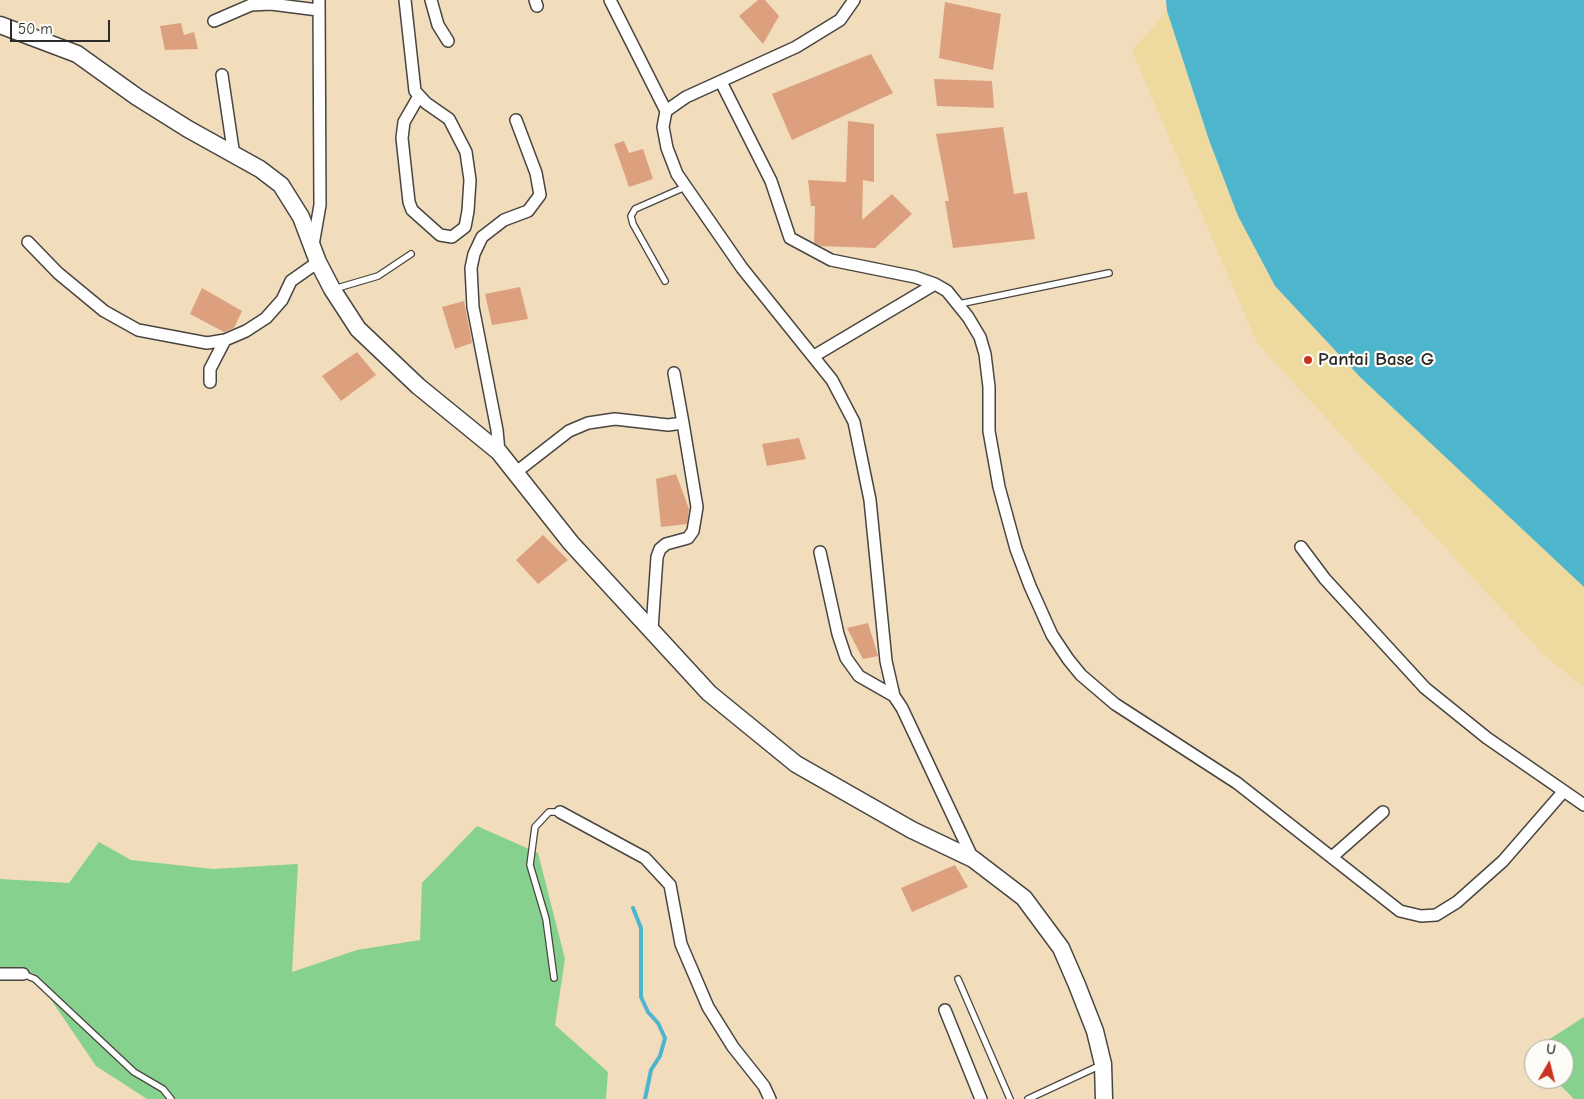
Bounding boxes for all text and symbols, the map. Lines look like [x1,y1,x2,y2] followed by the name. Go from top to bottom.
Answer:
[12,10,112,42] scale bar
[18,20,53,38] text: 50 m
[1318,349,1434,371] place label: Pantai Base G
[1302,354,1314,366] marker: Pantai Base G
[1524,1039,1574,1089] north arrow
[1545,1041,1557,1059] text: U

